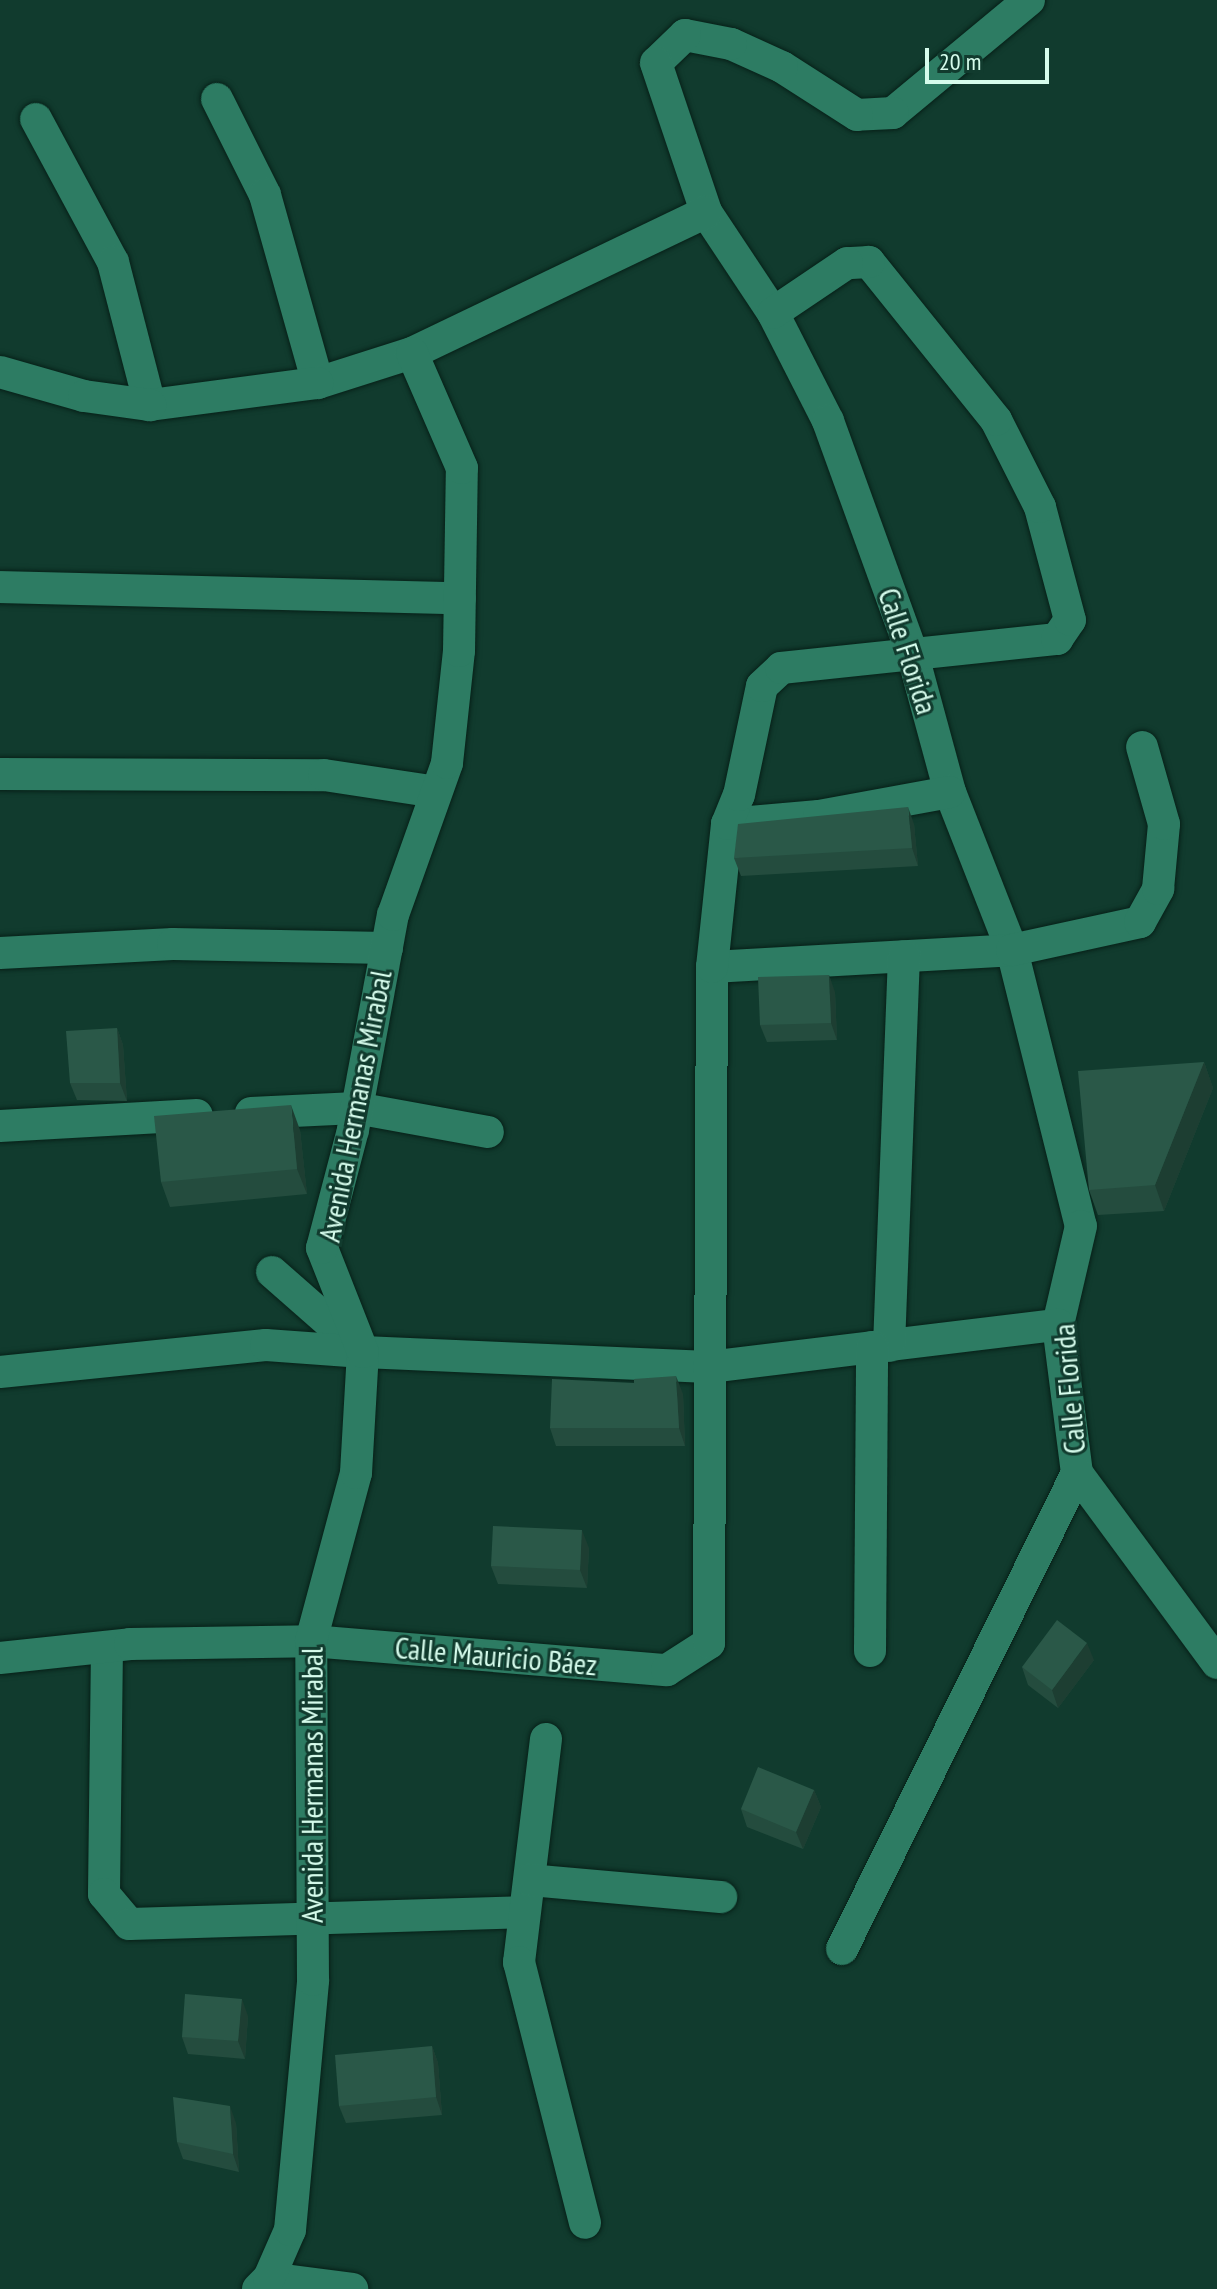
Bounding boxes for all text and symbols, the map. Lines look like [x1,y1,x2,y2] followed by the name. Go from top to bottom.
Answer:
[929,32,1053,82] scale bar
[939,46,981,77] text: 20 m
[871,584,945,718] street label: Calle Florida
[311,967,399,1245] street label: Avenida Hermanas Mirabal
[1045,1323,1093,1455] street label: Calle Florida
[394,1629,598,1683] street label: Calle Mauricio Báez
[294,1647,330,1923] street label: Avenida Hermanas Mirabal

